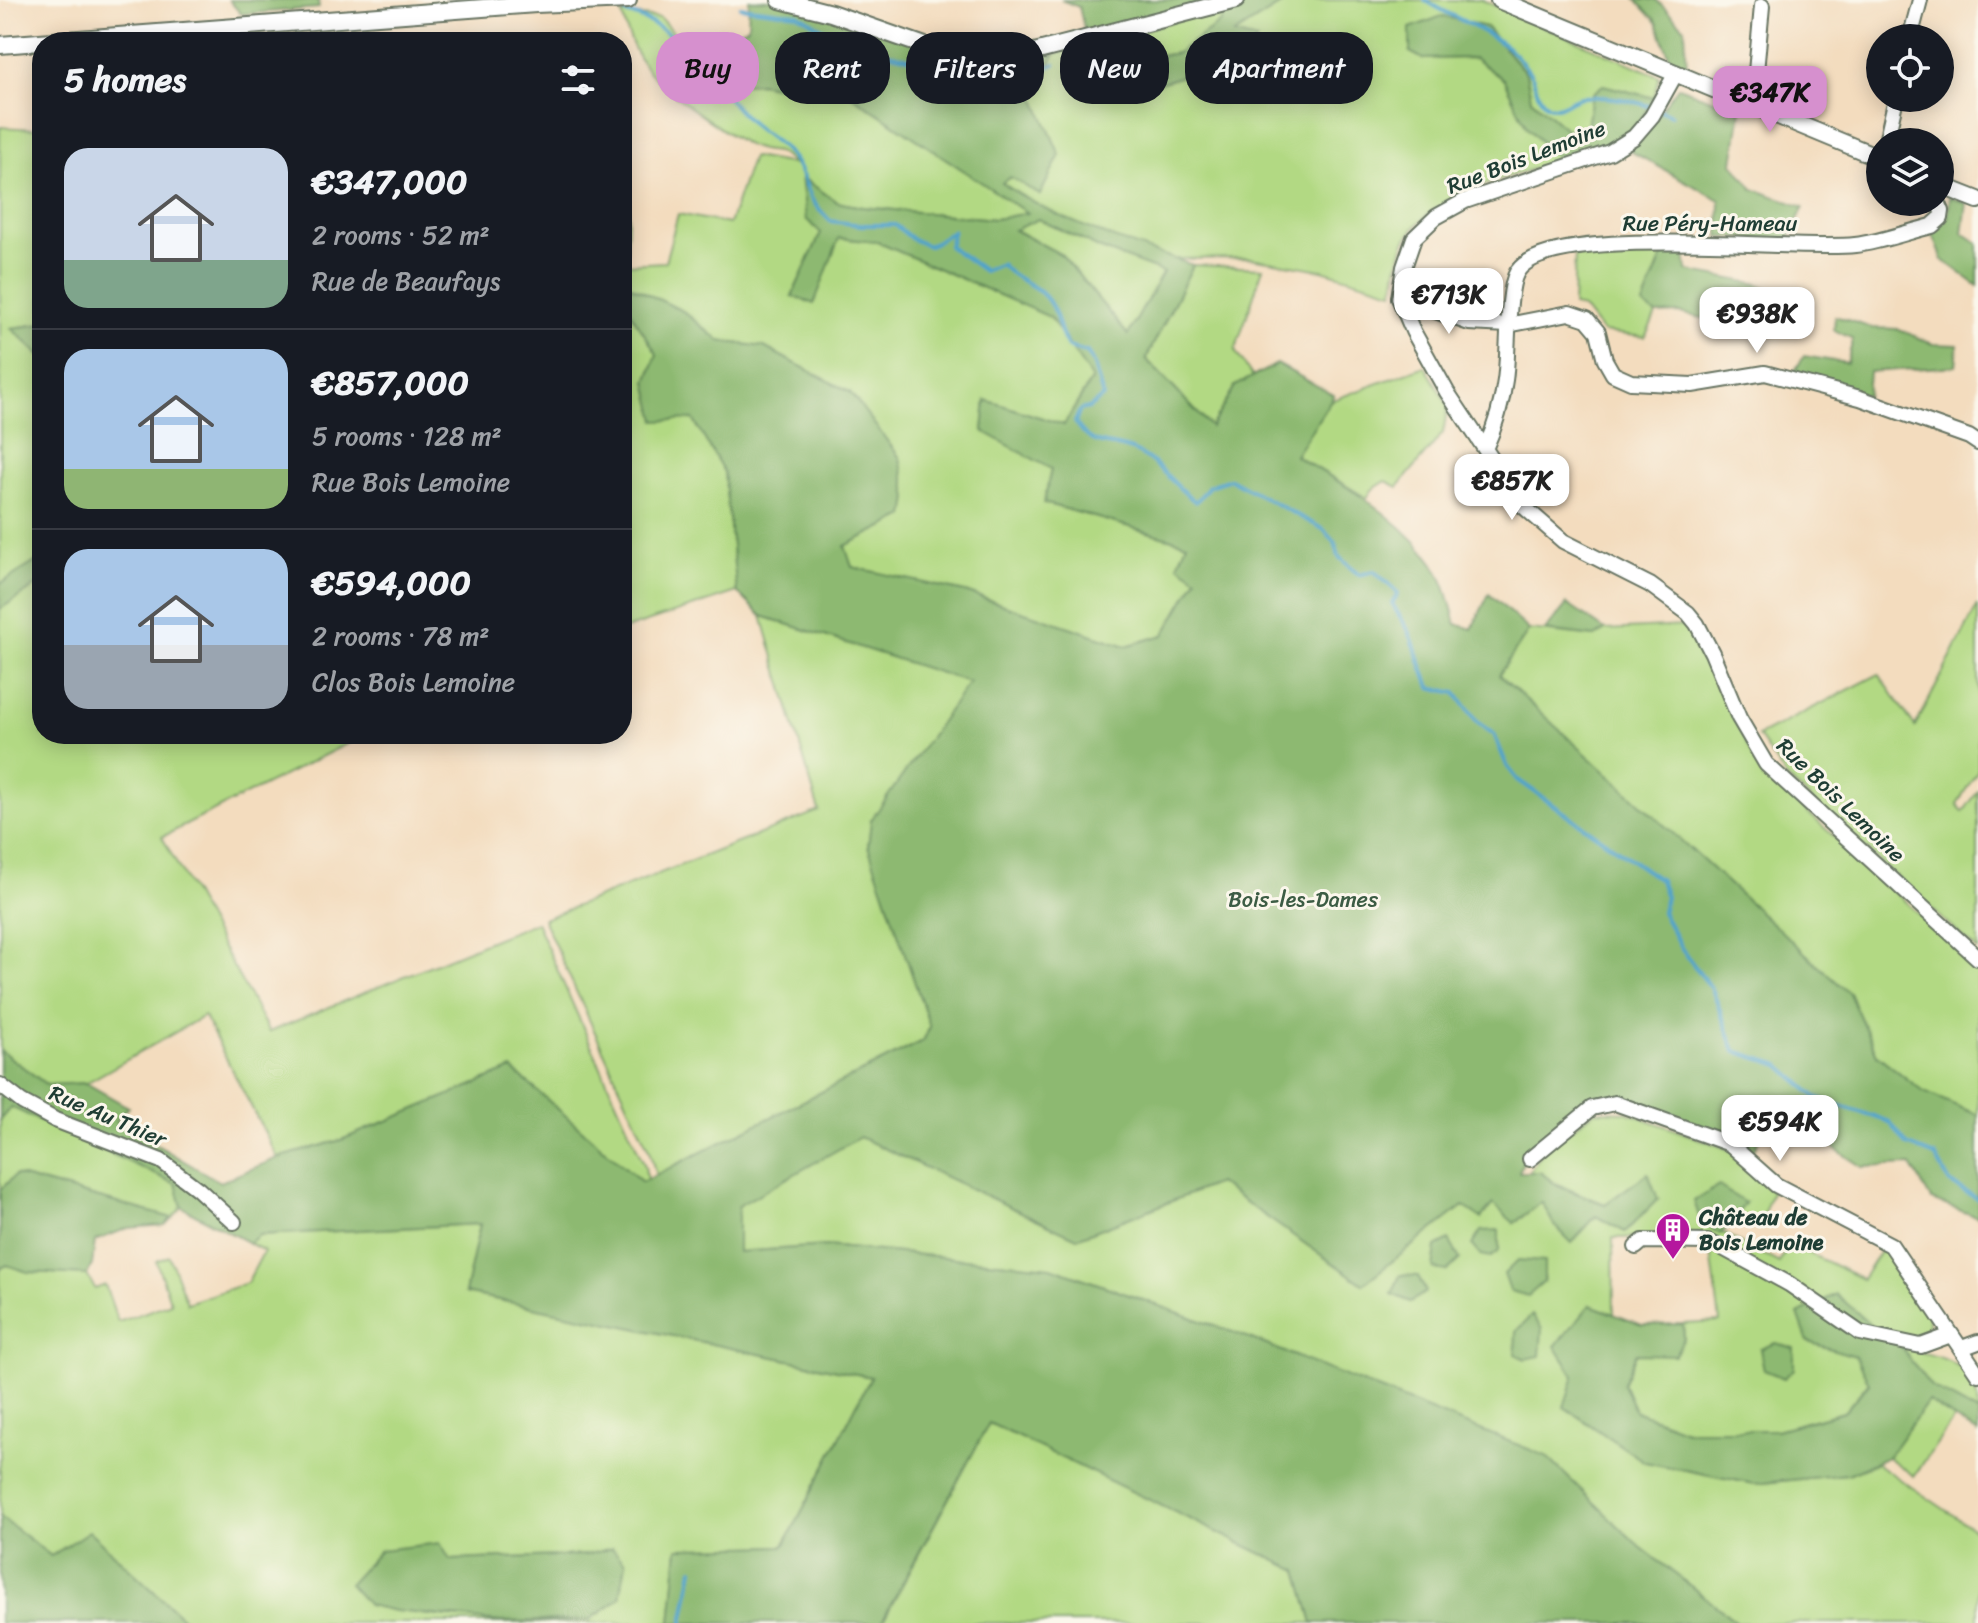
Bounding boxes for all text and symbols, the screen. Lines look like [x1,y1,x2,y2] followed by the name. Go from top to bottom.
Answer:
[1866,24,1954,216] map controls
[1866,24,1954,112] button: locate
[656,32,759,104] chip: Buy
[775,32,890,104] chip: Rent
[906,32,1044,104] chip: Filters
[1060,32,1169,104] chip: New
[1185,32,1373,104] chip: Apartment
[64,50,186,110] text: 5 homes
[556,58,600,102] icon: filters
[1714,66,1826,134] pin: €347K
[1731,69,1809,115] text: €347K
[1441,109,1611,205] street label: Rue Bois Lemoine
[1866,128,1954,216] button: layers
[312,152,468,212] text: €347,000
[128,180,224,276] icon: home
[1623,204,1798,243] street label: Rue Péry-Hameau
[312,212,490,258] text: 2 rooms · 52 m²
[312,258,500,304] text: Rue de Beaufays
[1393,268,1505,336] pin: €713K
[1412,271,1486,317] text: €713K
[1701,287,1813,355] pin: €938K
[1718,290,1797,336] text: €938K
[312,353,469,413] text: €857,000
[128,381,224,477] icon: home
[312,413,502,459] text: 5 rooms · 128 m²
[1456,454,1568,522] pin: €857K
[1472,457,1552,503] text: €857K
[312,459,510,505] text: Rue Bois Lemoine
[312,553,471,613] text: €594,000
[128,581,224,677] icon: home
[312,613,489,659] text: 2 rooms · 78 m²
[312,659,515,705] text: Clos Bois Lemoine
[1767,728,1915,872] street label: Rue Bois Lemoine
[1228,880,1379,919] park label: Bois-les-Dames
[43,1074,175,1159] street label: Rue Au Thier
[1724,1095,1836,1163] pin: €594K
[1739,1098,1821,1144] text: €594K
[1698,1198,1824,1262] place label: Château de Bois Lemoine
[1654,1211,1692,1261] building icon: Château de Bois Lemoine

